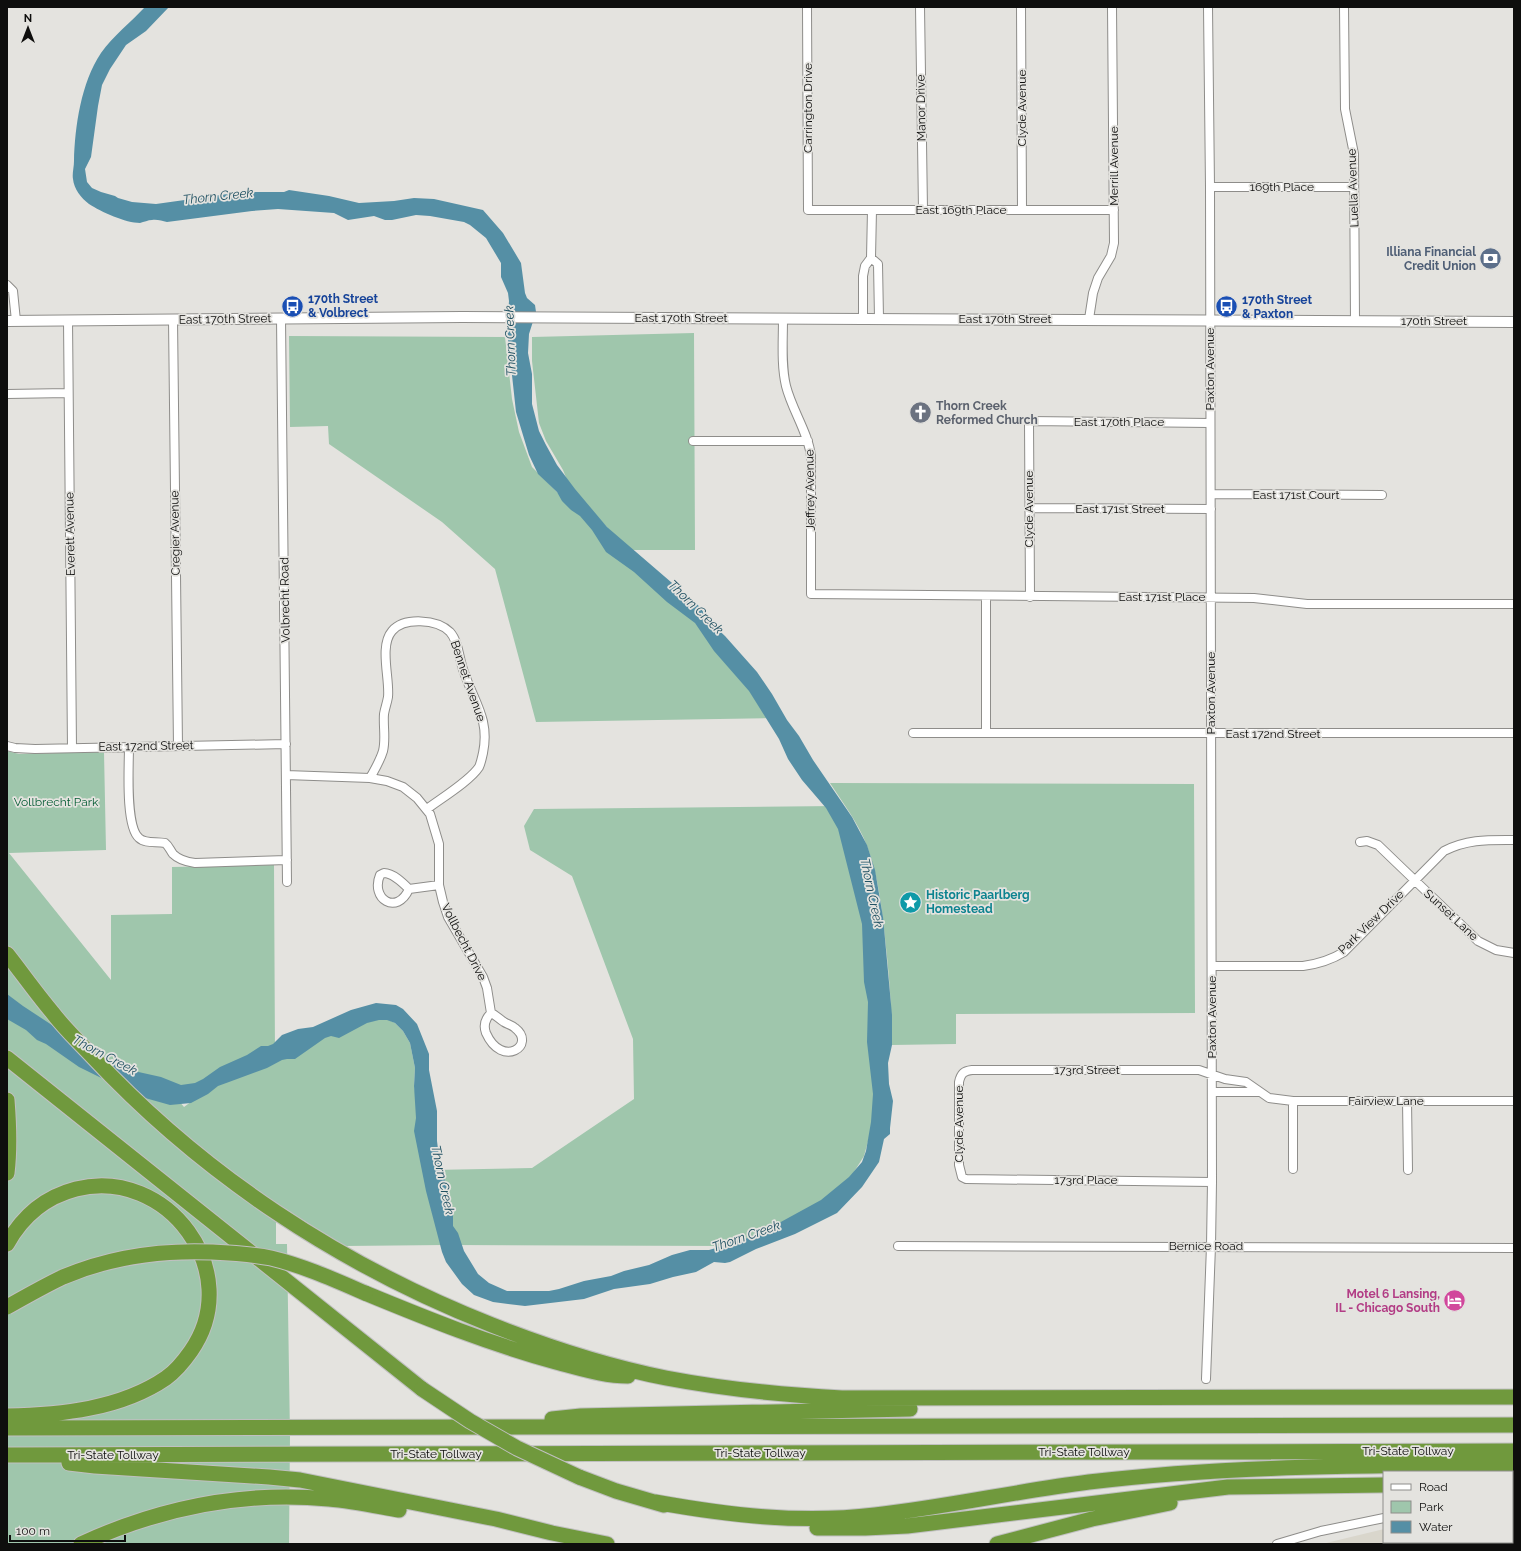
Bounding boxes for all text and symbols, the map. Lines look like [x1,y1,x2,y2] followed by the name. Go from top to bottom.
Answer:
[8,8,48,48] north arrow
[24,12,32,25] text: N
[801,63,815,153] street label: Carrington Drive
[1015,70,1029,146] street label: Clyde Avenue
[913,75,929,141] street label: Manor Drive
[1107,126,1121,206] street label: Merrill Avenue
[1345,148,1361,228] street label: Luella Avenue
[1250,180,1314,194] street label: 169th Place
[182,185,254,207] water label: Thorn Creek
[915,203,1007,217] street label: East 169th Place
[1386,245,1476,273] place label: Illiana Financial Credit Union
[1478,246,1504,272] bank icon: Illiana Financial Credit Union
[308,292,378,320] place label: 170th Street & Volbrect
[280,293,306,319] bus stop icon: 170th Street & Volbrect
[1242,293,1312,321] place label: 170th Street & Paxton
[1214,294,1240,320] bus stop icon: 170th Street & Paxton
[501,305,519,377] water label: Thorn Creek
[178,311,272,327] street label: East 170th Street
[635,311,727,325] street label: East 170th Street
[959,312,1051,326] street label: East 170th Street
[1401,314,1467,328] street label: 170th Street
[1203,328,1217,410] street label: Paxton Avenue
[936,399,1038,427] place label: Thorn Creek Reformed Church
[908,400,934,426] church icon: Thorn Creek Reformed Church
[1074,415,1164,429] street label: East 170th Place
[802,449,818,531] street label: Jeffrey Avenue
[1022,471,1036,547] street label: Clyde Avenue
[1253,488,1339,502] street label: East 171st Court
[167,490,183,576] street label: Cregier Avenue
[62,492,78,576] street label: Everett Avenue
[1075,502,1165,516] street label: East 171st Street
[277,557,293,643] street label: Volbrecht Road
[665,577,727,637] water label: Thorn Creek
[1118,590,1206,604] street label: East 171st Place
[448,639,488,723] street label: Bennet Avenue
[1204,652,1218,734] street label: Paxton Avenue
[1225,727,1321,741] street label: East 172nd Street
[98,738,194,754] street label: East 172nd Street
[14,795,99,809] park label: Vollbrecht Park
[857,857,887,929] water label: Thorn Creek
[1421,886,1481,944] street label: Sunset Lane
[1335,887,1407,957] street label: Park View Drive
[926,888,1030,916] place label: Historic Paarlberg Homestead
[897,889,923,915] place icon: Historic Paarlberg Homestead
[439,901,489,983] street label: Vollbecht Drive
[1205,976,1219,1058] street label: Paxton Avenue
[70,1032,140,1078] water label: Thorn Creek
[1054,1063,1120,1077] street label: 173rd Street
[952,1086,966,1162] street label: Clyde Avenue
[1348,1094,1424,1108] street label: Fairview Lane
[428,1144,458,1216] water label: Thorn Creek
[1054,1173,1118,1187] street label: 173rd Place
[710,1217,782,1255] water label: Thorn Creek
[1169,1239,1243,1253] street label: Bernice Road
[1335,1287,1440,1315] place label: Motel 6 Lansing, IL - Chicago South
[1442,1288,1468,1314] hotel icon: Motel 6 Lansing, IL - Chicago South
[1362,1444,1454,1458] street label: Tri-State Tollway
[1038,1445,1130,1459] street label: Tri-State Tollway
[714,1446,806,1460] street label: Tri-State Tollway
[390,1447,482,1461] street label: Tri-State Tollway
[67,1448,159,1462] street label: Tri-State Tollway
[1383,1471,1513,1543] legend
[1419,1480,1448,1494] text: Road
[1419,1500,1444,1514] text: Park
[10,1517,125,1543] scale bar
[1419,1520,1453,1534] text: Water
[16,1524,50,1538] text: 100 m

